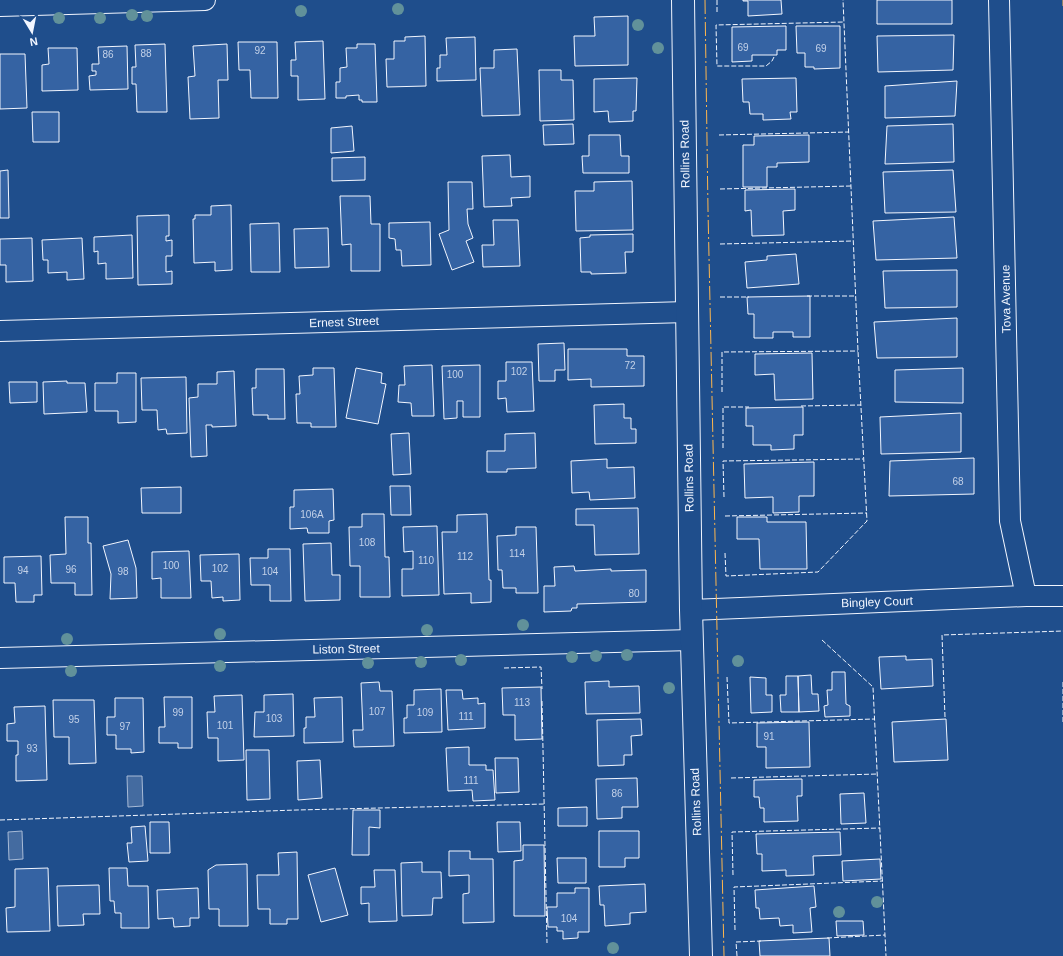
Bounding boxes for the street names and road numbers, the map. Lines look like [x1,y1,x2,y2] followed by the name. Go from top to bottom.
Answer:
[677,120,693,188] street label: Rollins Road
[998,264,1014,333] street label: Tova Avenue
[309,314,380,330] street label: Ernest Street
[681,444,697,512] street label: Rollins Road
[841,594,914,610] street label: Bingley Court
[312,641,380,657] street label: Liston Street
[688,768,704,836] street label: Rollins Road

